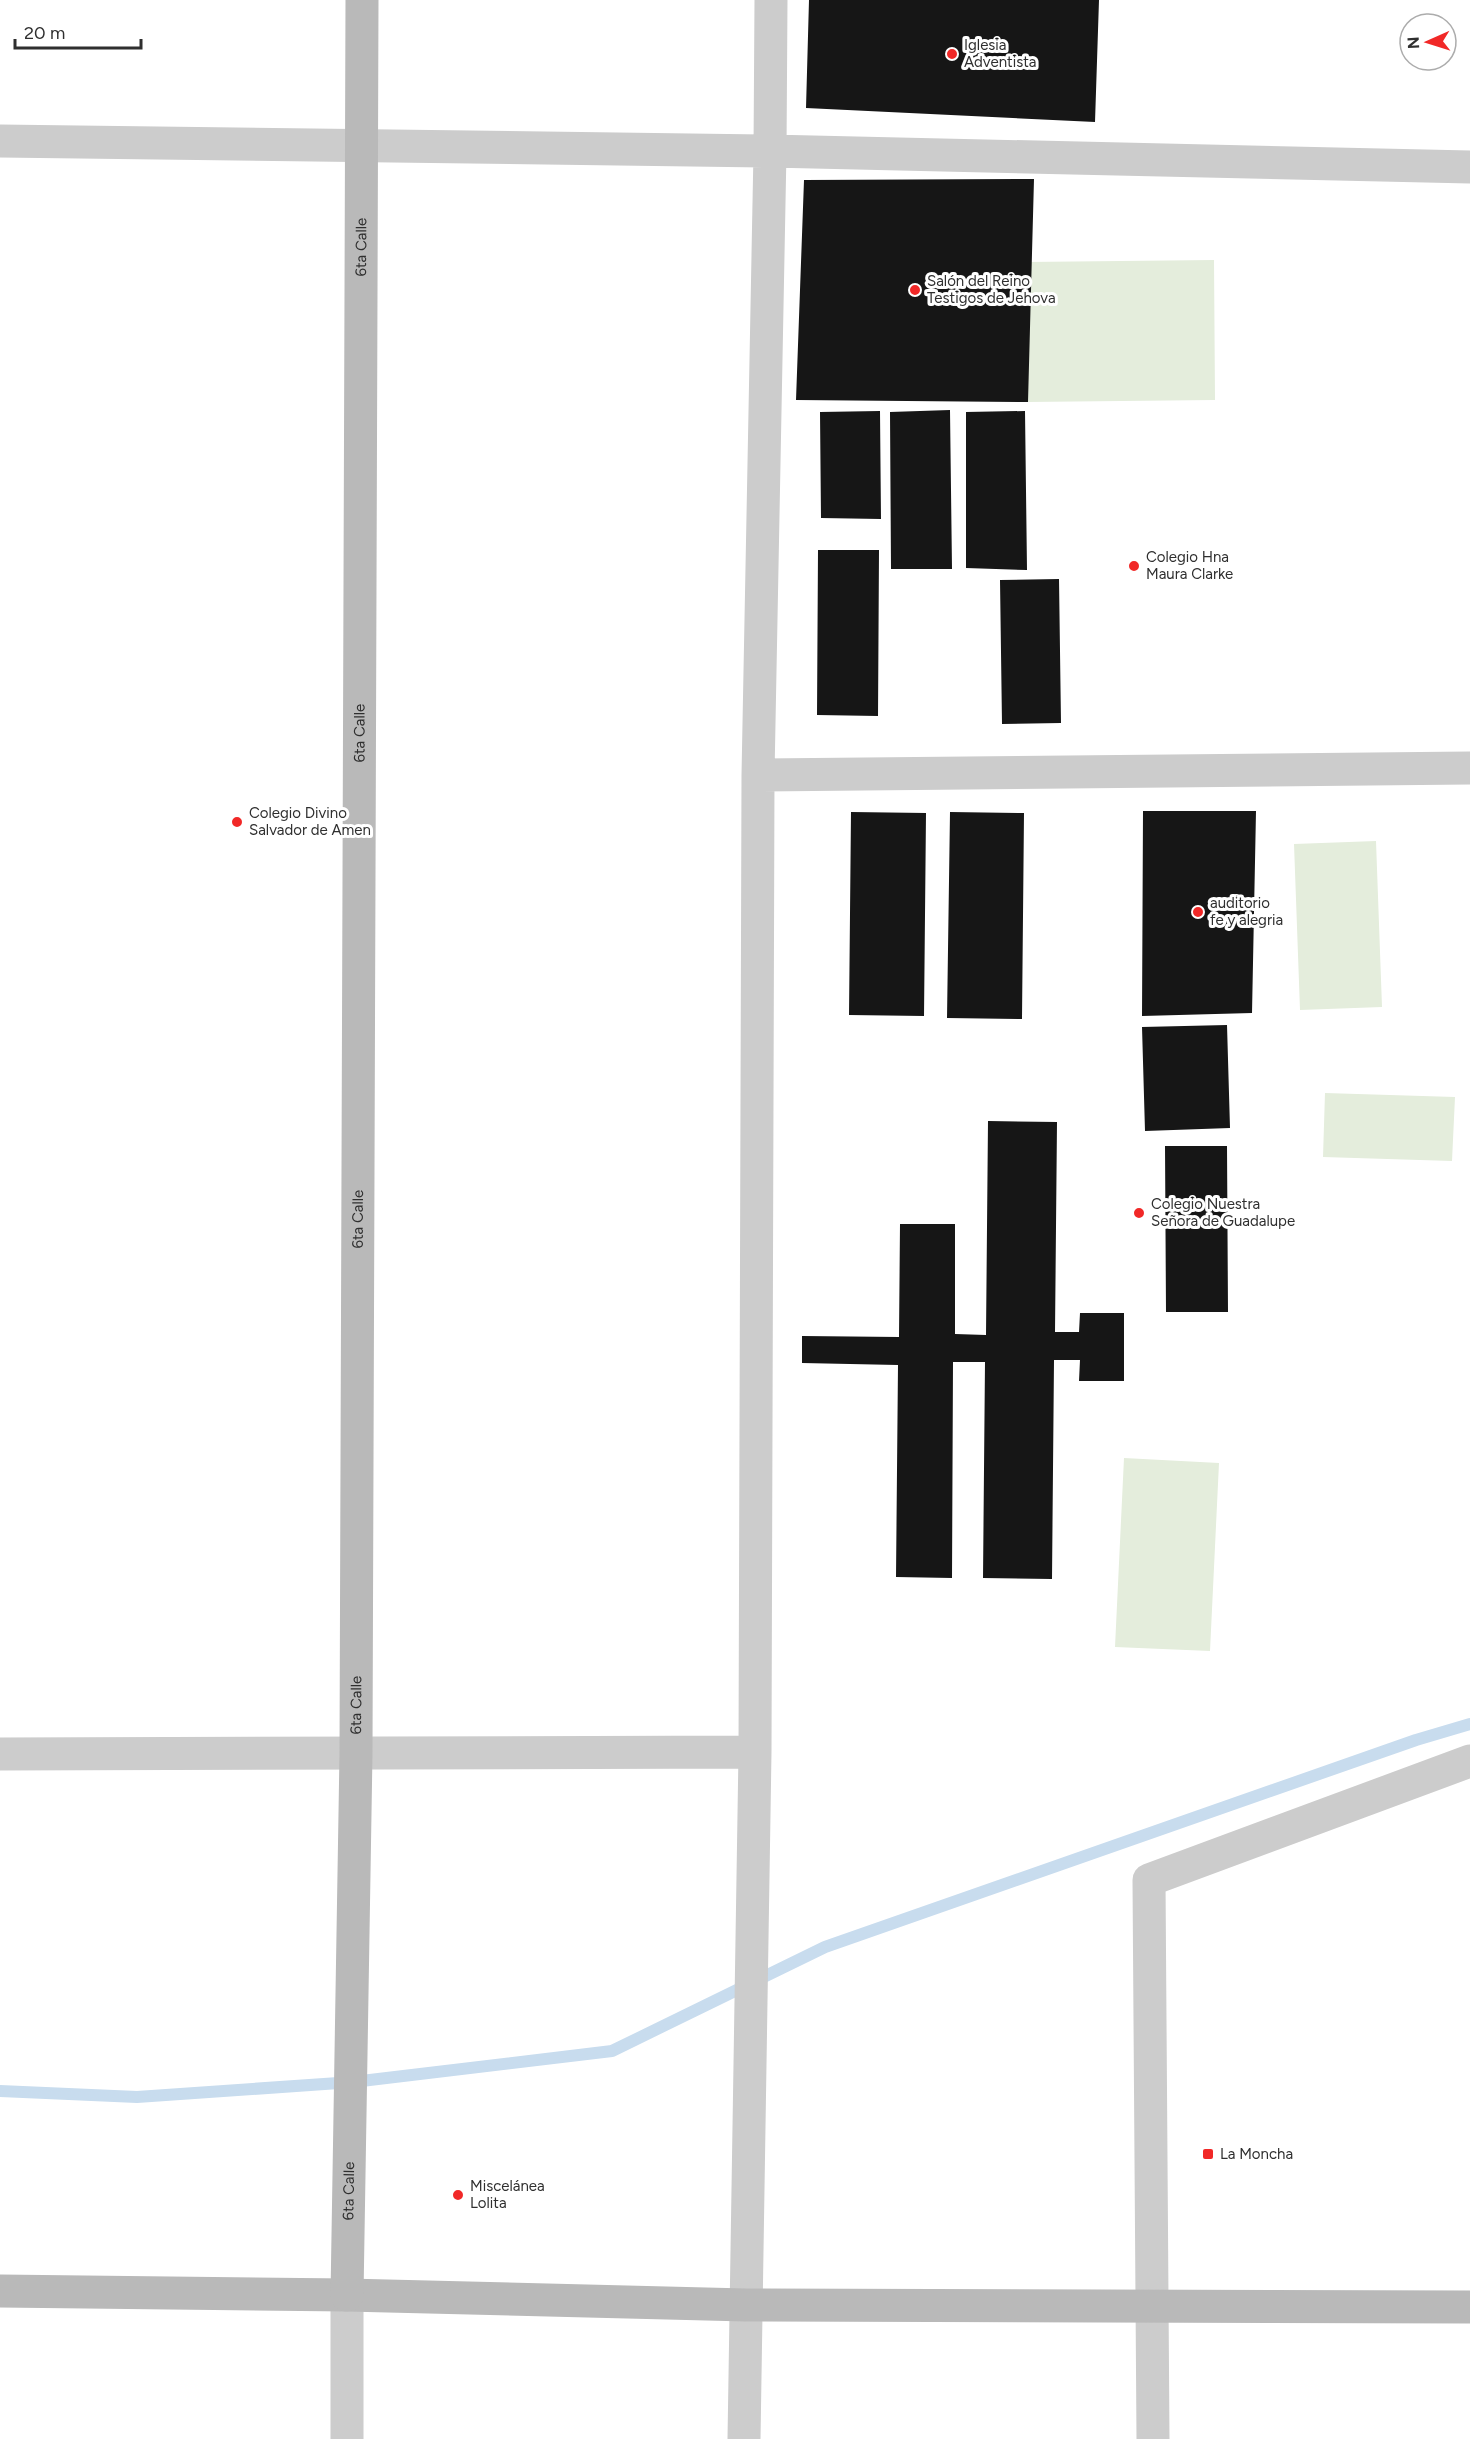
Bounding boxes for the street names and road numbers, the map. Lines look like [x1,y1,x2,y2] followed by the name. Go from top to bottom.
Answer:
[352,218,370,277] street label: 6ta Calle
[350,704,369,763] street label: 6ta Calle
[349,1190,367,1249] street label: 6ta Calle
[347,1676,365,1735] street label: 6ta Calle
[339,2161,358,2221] street label: 6ta Calle

